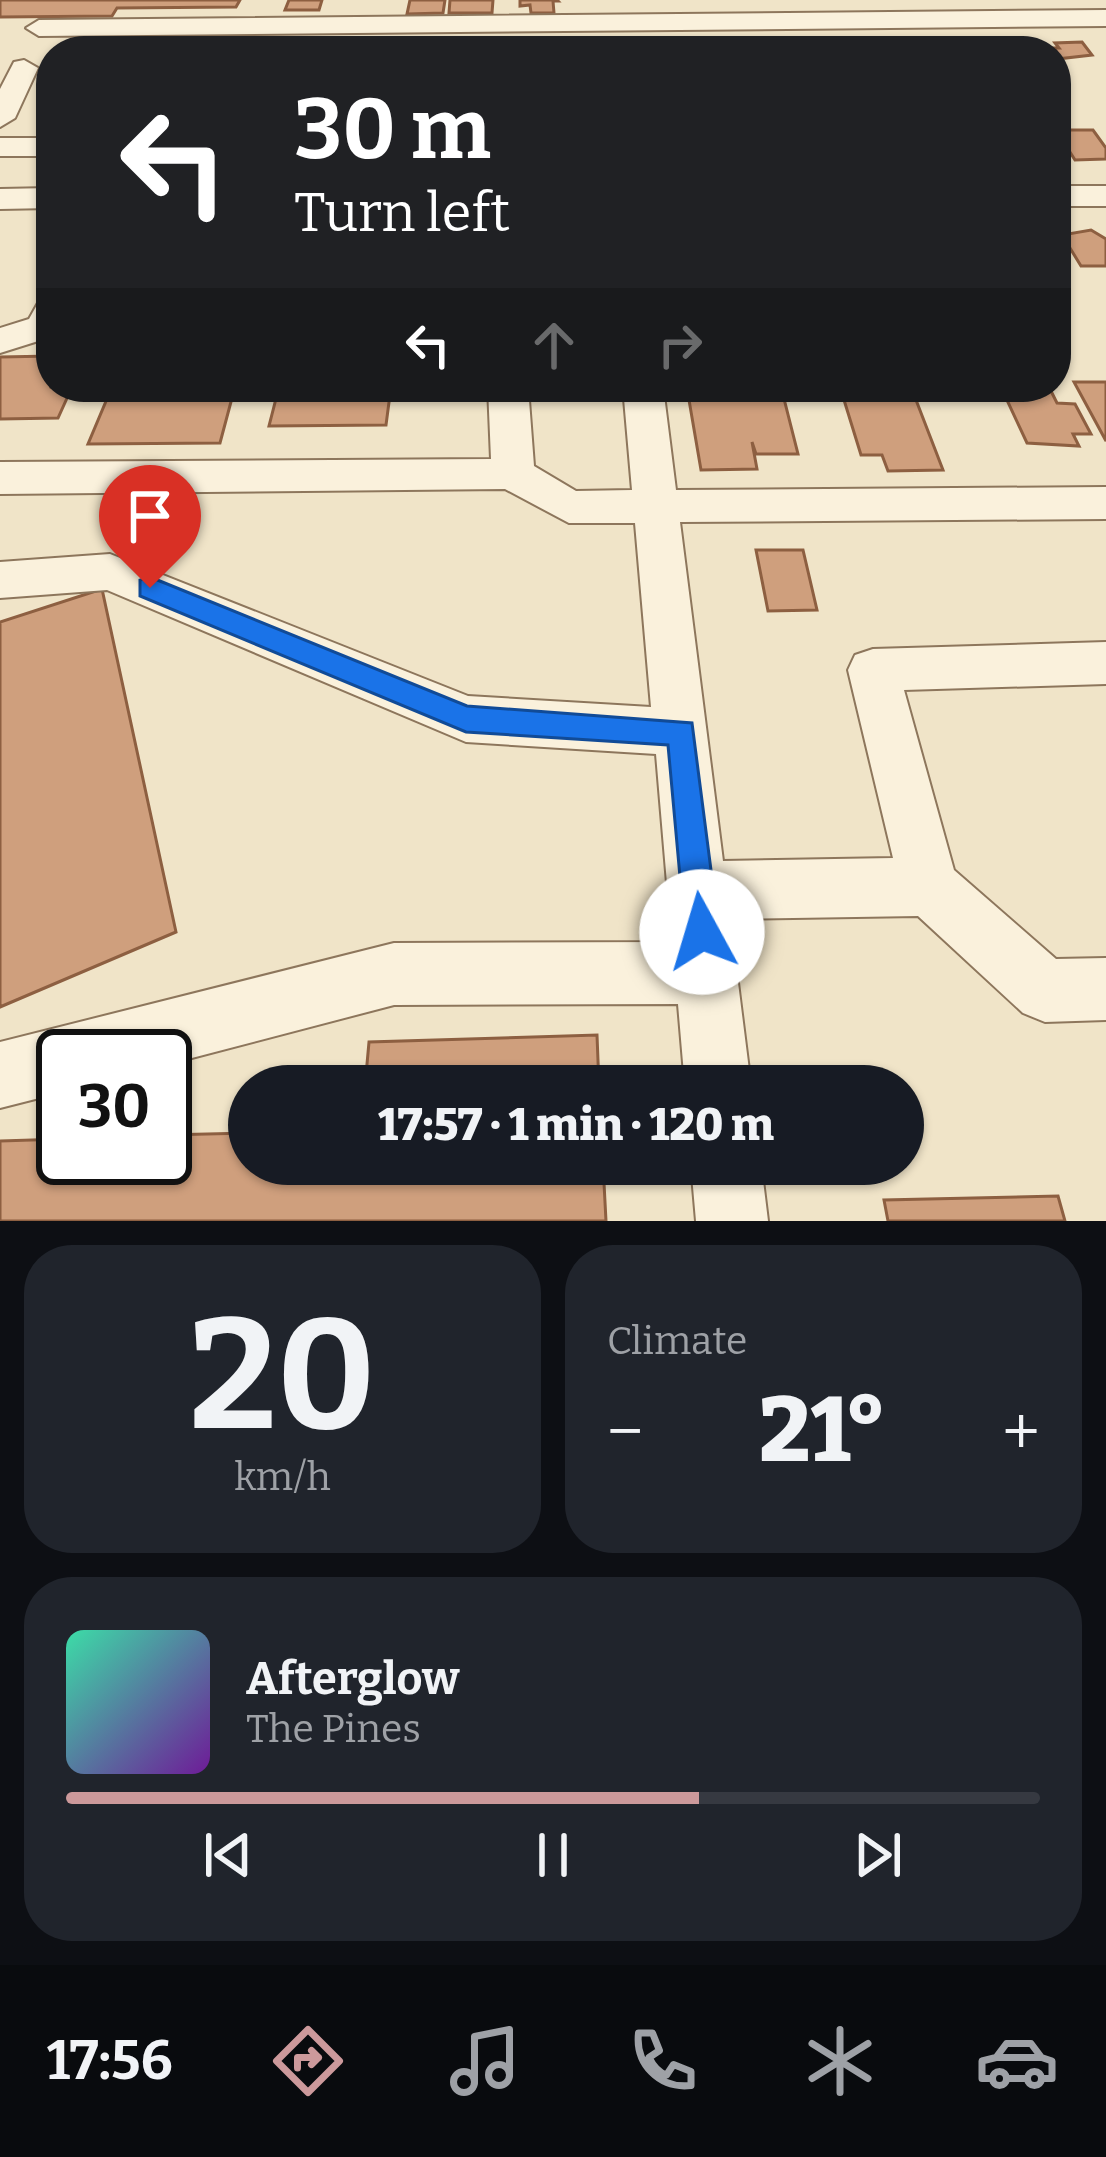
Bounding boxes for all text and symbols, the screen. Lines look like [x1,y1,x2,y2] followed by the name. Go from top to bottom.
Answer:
[294,79,491,180] text: 30 m
[96,84,252,240] icon: left
[294,181,510,245] text: Turn left
[395,312,461,378] icon: left
[521,312,587,378] icon: ahead
[647,312,713,378] icon: right
[99,465,201,588] pin
[117,483,183,549] icon: arrive
[639,869,765,995] position arrow
[36,1029,192,1185] speed limit sign: 30
[378,1098,774,1152] text: 17:57 · 1 min · 120 m
[189,1282,376,1469] text: 20
[607,1318,747,1364] text: Climate
[759,1377,887,1485] text: 21°
[607,1392,643,1471] text: −
[1002,1392,1040,1471] text: +
[234,1454,331,1500] text: km/h
[246,1652,459,1706] text: Afterglow
[246,1706,421,1752] text: The Pines
[195,1822,261,1888] icon: previous
[520,1822,586,1888] icon: pause
[845,1822,911,1888] icon: next
[266,2019,350,2103] icon: directions
[443,2019,527,2103] icon: music
[621,2019,705,2103] icon: phone
[798,2019,882,2103] icon: climate
[975,2019,1059,2103] icon: car
[47,2029,173,2093] text: 17:56

